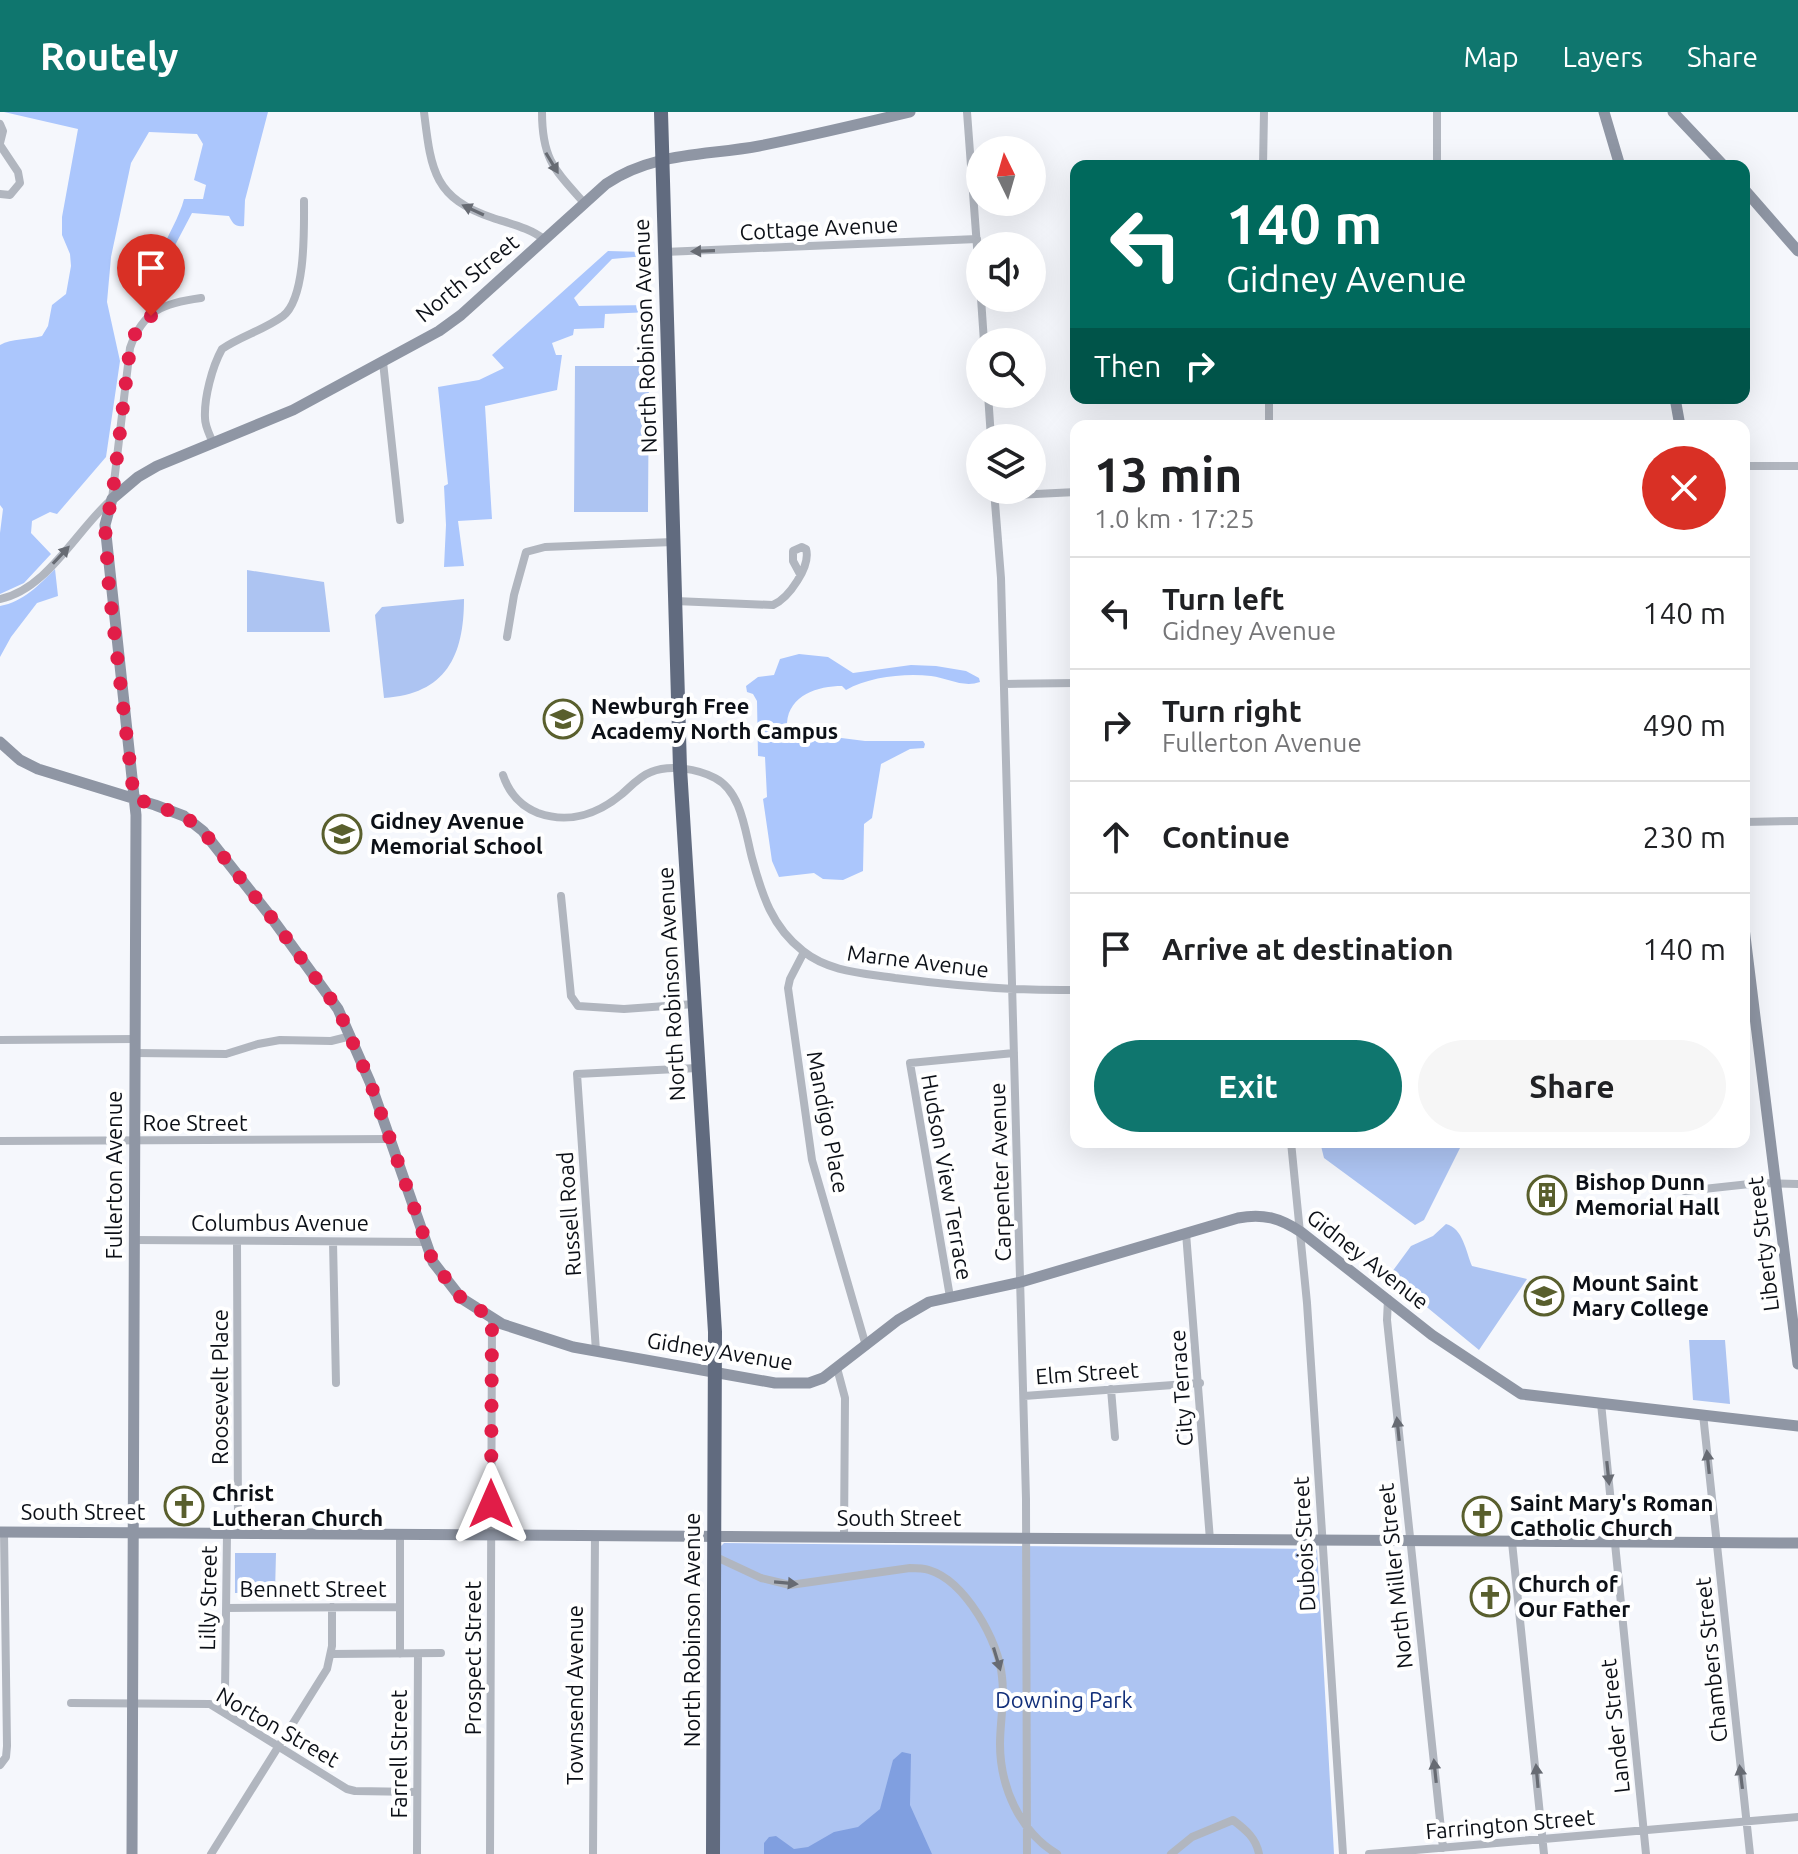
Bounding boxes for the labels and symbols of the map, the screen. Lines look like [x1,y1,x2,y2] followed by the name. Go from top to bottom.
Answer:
[966,136,1046,216] north arrow
[545,152,559,174] one-way arrow
[462,203,485,217] one-way arrow
[739,211,899,244] street label: Cottage Avenue
[628,218,661,454] street label: North Robinson Avenue
[410,228,523,327] street label: North Street
[117,234,185,316] pin
[690,245,715,257] one-way arrow
[51,546,69,565] one-way arrow
[591,693,838,743] place label: Newburgh Free Academy North Campus
[542,698,584,740] school or university icon: Newburgh Free Academy North Campus
[370,808,543,858] place label: Gidney Avenue Memorial School
[321,813,363,855] school or university icon: Gidney Avenue Memorial School
[652,866,689,1102] street label: North Robinson Avenue
[846,939,990,982] street label: Marne Avenue
[802,1049,855,1195] street label: Mandigo Place
[917,1072,978,1282] street label: Hudson View Terrace
[984,1082,1015,1262] street label: Carpenter Avenue
[101,1090,126,1260] street label: Fullerton Avenue
[142,1110,248,1135] street label: Roe Street
[552,1151,585,1277] street label: Russell Road
[1575,1169,1720,1219] place label: Bishop Dunn Memorial Hall
[1526,1174,1568,1216] building icon: Bishop Dunn Memorial Hall
[1742,1175,1783,1313] street label: Liberty Street
[1303,1203,1434,1314] street label: Gidney Avenue
[191,1210,369,1235] street label: Columbus Avenue
[1572,1270,1709,1320] place label: Mount Saint Mary College
[1523,1275,1565,1317] school or university icon: Mount Saint Mary College
[207,1309,232,1465] street label: Roosevelt Place
[645,1327,795,1374] street label: Gidney Avenue
[1164,1329,1197,1447] street label: City Terrace
[1034,1356,1140,1389] street label: Elm Street
[1391,1416,1404,1441] one-way arrow
[1702,1449,1715,1474] one-way arrow
[1601,1461,1614,1486] one-way arrow
[449,1462,533,1546] position arrow
[1287,1476,1320,1612] street label: Dubois Street
[212,1480,383,1530] place label: Christ Lutheran Church
[1372,1482,1417,1670] street label: North Miller Street
[163,1485,205,1527] church icon: Christ Lutheran Church
[1510,1490,1713,1540] place label: Saint Mary's Roman Catholic Church
[1461,1495,1503,1537] church icon: Saint Mary's Roman Catholic Church
[21,1499,146,1524] street label: South Street
[837,1505,962,1530] street label: South Street
[679,1513,704,1747] street label: North Robinson Avenue
[194,1545,221,1651] street label: Lilly Street
[1518,1571,1630,1621] place label: Church of Our Father
[239,1576,387,1601] street label: Bennett Street
[1469,1576,1511,1618] church icon: Church of Our Father
[1689,1576,1732,1744] street label: Chambers Street
[774,1577,799,1590] one-way arrow
[460,1581,485,1735] street label: Prospect Street
[562,1605,587,1785] street label: Townsend Avenue
[991,1647,1004,1671] one-way arrow
[1595,1657,1634,1794] street label: Lander Street
[212,1681,344,1772] street label: Norton Street
[995,1687,1133,1712] park label: Downing Park
[386,1689,411,1818] street label: Farrell Street
[1428,1758,1441,1783] one-way arrow
[1530,1763,1543,1788] one-way arrow
[1735,1764,1748,1789] one-way arrow
[1424,1804,1596,1843] street label: Farrington Street

